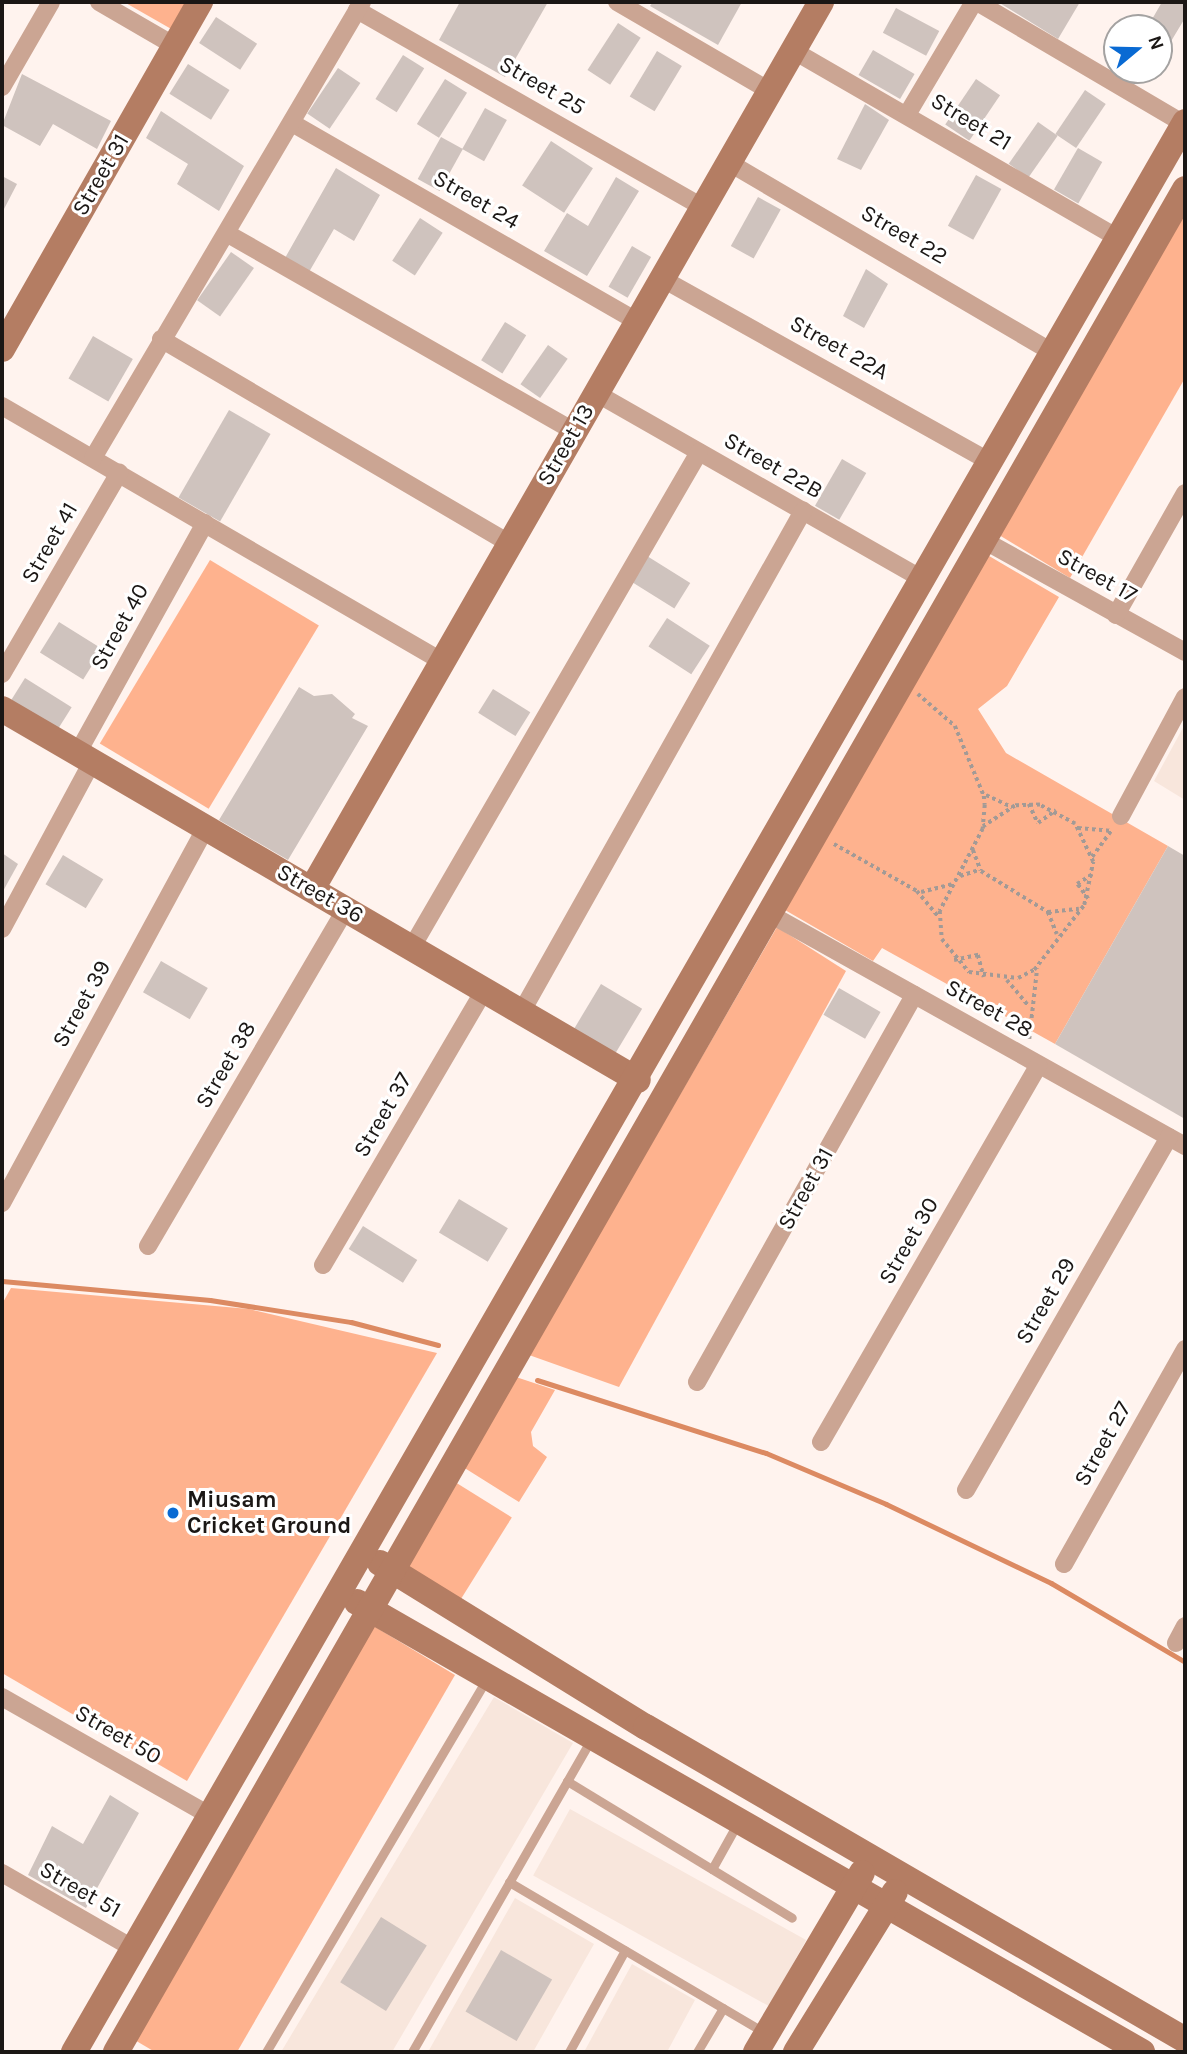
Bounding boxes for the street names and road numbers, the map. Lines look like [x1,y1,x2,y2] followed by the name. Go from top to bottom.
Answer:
[494,50,590,122] street label: Street 25
[926,87,1016,157] street label: Street 21
[67,129,135,221] street label: Street 31
[428,164,524,236] street label: Street 24
[856,199,952,271] street label: Street 22
[785,310,893,386] street label: Street 22A
[532,399,600,491] street label: Street 13
[719,427,827,505] street label: Street 22B
[16,498,84,588] street label: Street 41
[1052,543,1142,609] street label: Street 17
[85,579,155,675] street label: Street 40
[272,858,368,930] street label: Street 36
[47,956,117,1052] street label: Street 39
[940,974,1038,1044] street label: Street 28
[190,1016,262,1114] street label: Street 38
[348,1068,418,1162] street label: Street 37
[772,1143,840,1235] street label: Street 31
[873,1193,945,1289] street label: Street 30
[1010,1253,1082,1349] street label: Street 29
[1068,1397,1138,1491] street label: Street 27
[70,1699,166,1771] street label: Street 50
[34,1856,126,1924] street label: Street 51

